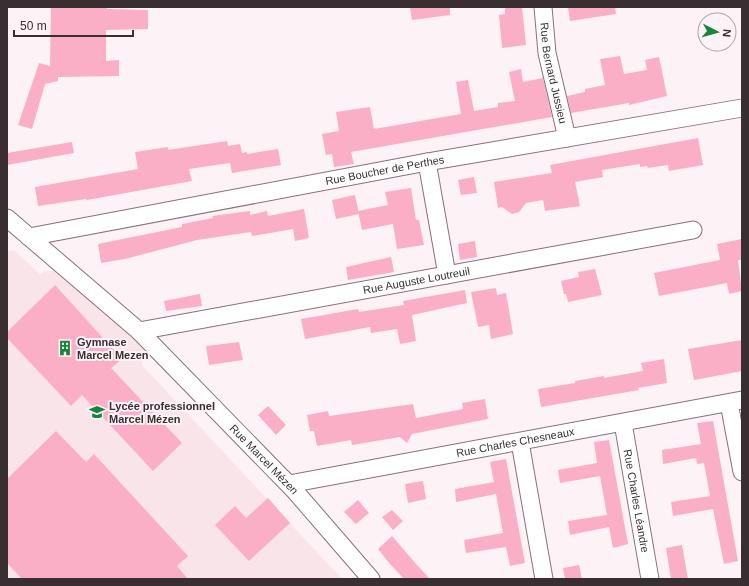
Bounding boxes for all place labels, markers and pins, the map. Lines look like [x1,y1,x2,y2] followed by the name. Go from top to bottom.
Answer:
[77,336,149,361] place label: Gymnase Marcel Mezen
[56,339,74,357] building icon: Gymnase Marcel Mezen
[109,400,215,425] place label: Lycée professionnel Marcel Mézen
[88,403,106,421] school or university icon: Lycée professionnel Marcel Mézen

